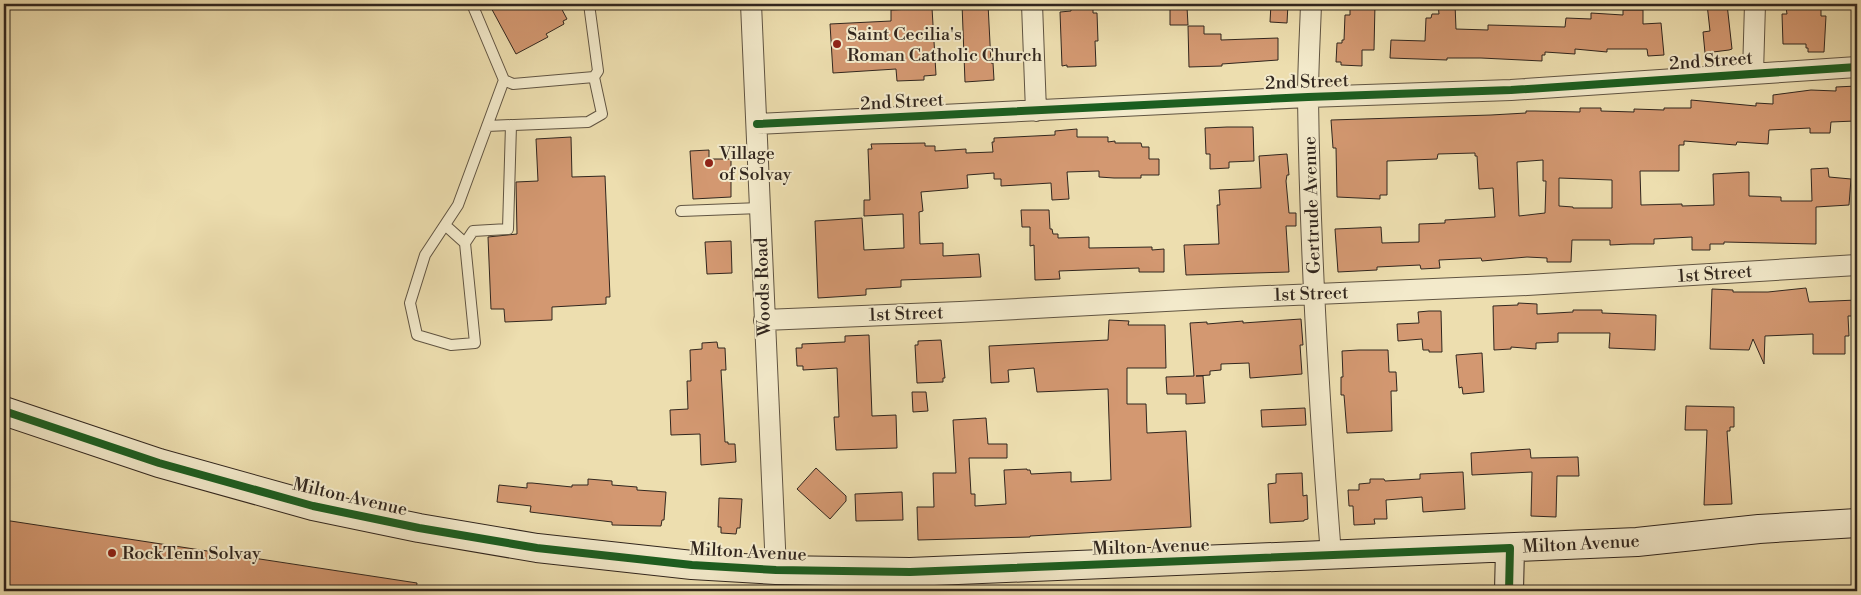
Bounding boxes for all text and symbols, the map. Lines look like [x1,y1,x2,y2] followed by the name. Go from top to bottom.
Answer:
[847,23,1043,67] place label: Saint Cecilia's Roman Catholic Church
[831,38,843,50] marker: Saint Cecilia's Roman Catholic Church
[1668,47,1754,75] street label: 2nd Street
[1265,69,1350,95] street label: 2nd Street
[860,88,945,116] street label: 2nd Street
[1298,136,1326,274] street label: Gertrude Avenue
[718,142,792,186] place label: Village of Solvay
[703,157,715,169] marker: Village of Solvay
[750,236,776,338] street label: Woods Road
[1677,260,1754,288] street label: 1st Street
[1273,281,1349,307] street label: 1st Street
[868,301,944,327] street label: 1st Street
[290,473,410,521] street label: Milton Avenue
[1522,529,1640,559] street label: Milton Avenue
[1092,533,1210,561] street label: Milton Avenue
[689,537,807,567] street label: Milton Avenue
[122,542,261,565] place label: RockTenn Solvay
[106,547,118,559] marker: RockTenn Solvay

